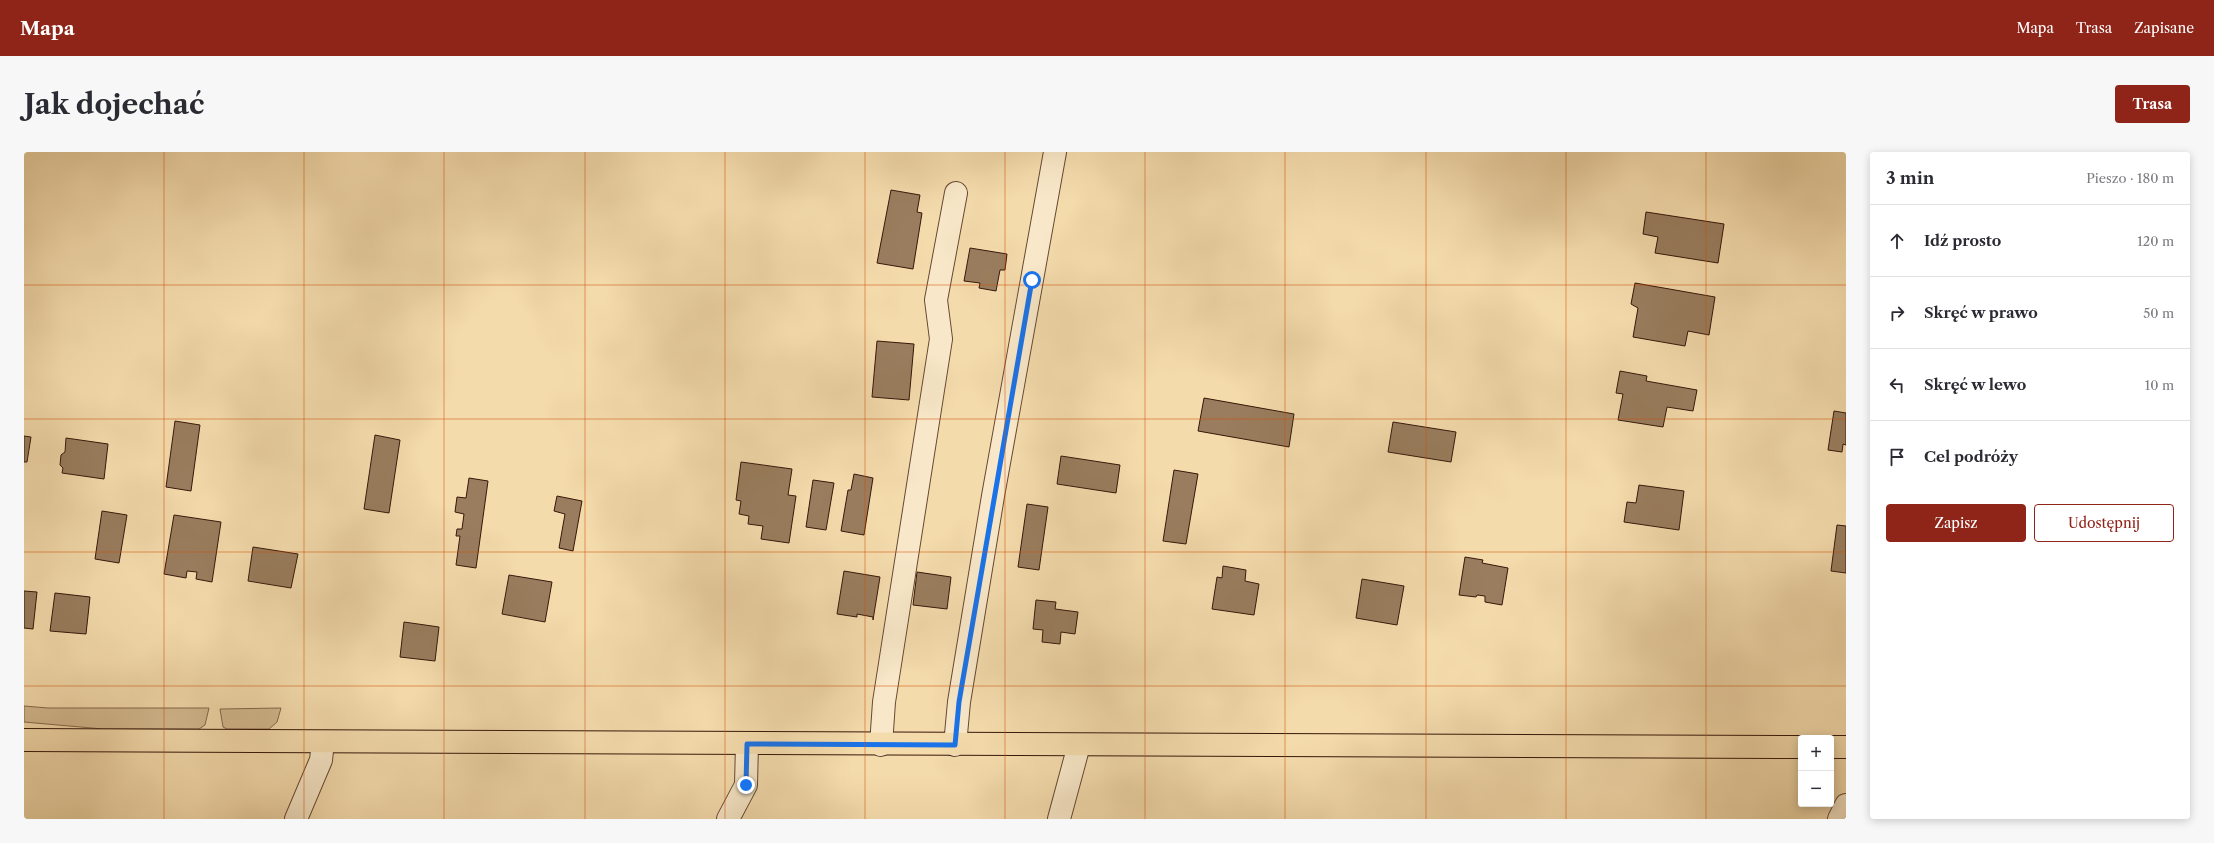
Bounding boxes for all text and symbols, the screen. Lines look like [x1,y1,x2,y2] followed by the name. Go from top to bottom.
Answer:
[20,17,75,40] text: Mapa
[2016,19,2054,37] text: Mapa
[2076,19,2112,37] text: Trasa
[2134,19,2194,37] text: Zapisane
[2115,85,2190,123] button: Trasa
[24,87,204,121] text: Jak dojechać
[1886,168,1935,188] text: 3 min
[2086,170,2174,186] text: Pieszo · 180 m
[1886,230,1908,252] icon: ahead
[1924,231,2001,250] text: Idź prosto
[2137,233,2174,249] text: 120 m
[1023,271,1041,289] route start
[1886,302,1908,324] icon: right
[1924,303,2038,322] text: Skręć w prawo
[2143,305,2174,321] text: 50 m
[1886,374,1908,396] icon: left
[1924,375,2026,394] text: Skręć w lewo
[2145,377,2174,393] text: 10 m
[1886,446,1908,468] icon: arrive
[1924,447,2018,466] text: Cel podróży
[1886,504,2026,542] button: Zapisz
[2034,504,2174,542] button: Udostępnij
[1798,735,1834,807] map controls
[1798,735,1834,771] button: +
[1798,771,1834,807] button: −
[737,776,755,794] route end

